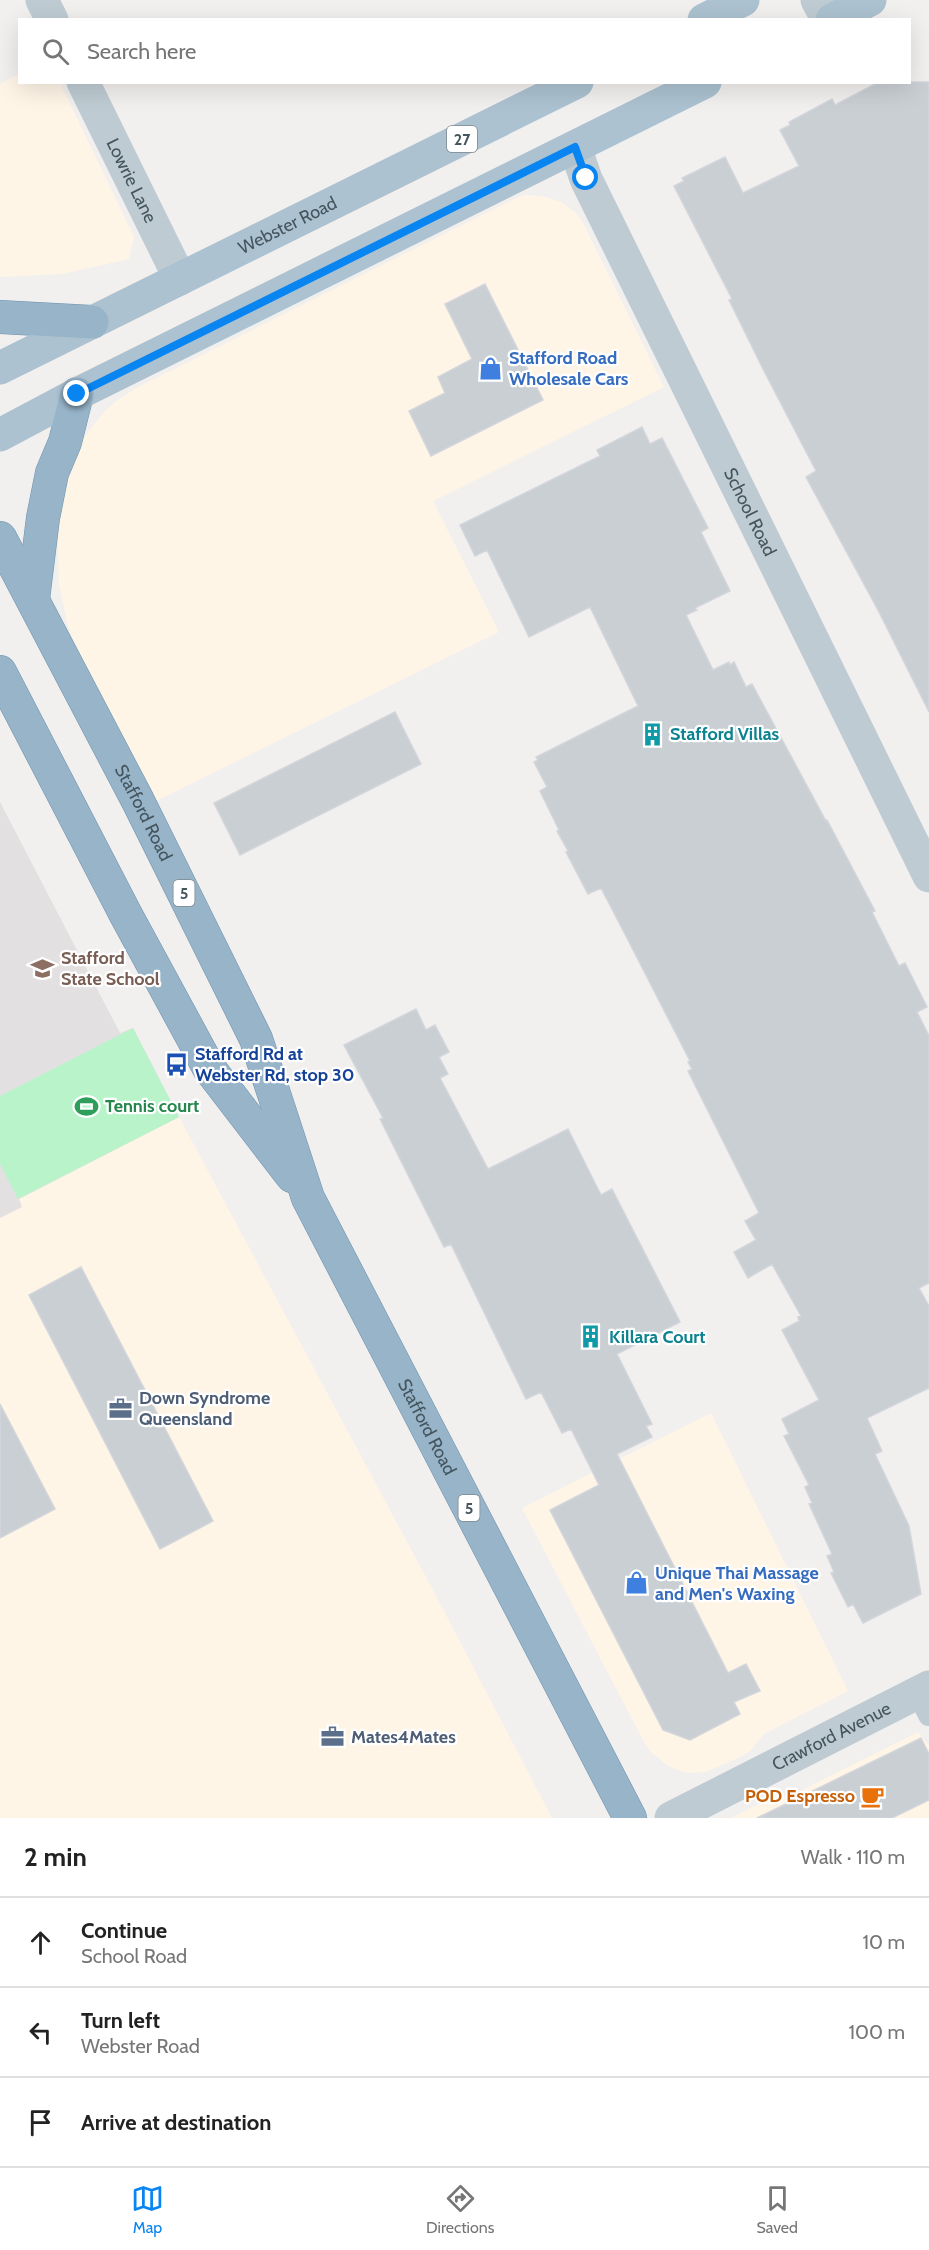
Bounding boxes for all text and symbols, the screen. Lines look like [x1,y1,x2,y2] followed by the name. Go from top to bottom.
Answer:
[18,18,911,84] search box
[39,35,72,68] icon: search
[87,38,196,65] text: Search here
[447,126,477,152] road number: 27
[102,135,162,227] street label: Lowrie Lane
[572,164,598,190] route start
[235,192,340,259] street label: Webster Road
[509,347,629,390] place label: Stafford Road Wholesale Cars
[478,355,504,381] shop icon: Stafford Road Wholesale Cars
[63,380,89,406] route end
[719,464,781,560] street label: School Road
[639,721,665,747] building icon: Stafford Villas
[670,723,780,745] place label: Stafford Villas
[110,761,177,865] street label: Stafford Road
[174,880,195,906] road number: 5
[61,947,160,990] place label: Stafford State School
[30,955,56,981] school or university icon: Stafford State School
[195,1043,355,1086] place label: Stafford Rd at Webster Rd, stop 30
[164,1051,190,1077] bus stop icon: Stafford Rd at Webster Rd, stop 30
[74,1093,100,1119] sports icon: Tennis court
[105,1095,199,1117] place label: Tennis court
[578,1324,604,1350] building icon: Killara Court
[609,1326,706,1348] place label: Killara Court
[393,1375,461,1479] street label: Stafford Road
[139,1387,270,1430] place label: Down Syndrome Queensland
[108,1395,134,1421] office icon: Down Syndrome Queensland
[458,1495,480,1521] road number: 5
[655,1562,819,1605] place label: Unique Thai Massage and Men's Waxing
[624,1570,650,1596] shop icon: Unique Thai Massage and Men's Waxing
[768,1697,895,1776] street label: Crawford Avenue
[320,1724,346,1750] office icon: Mates4Mates
[351,1726,456,1748] place label: Mates4Mates
[860,1783,886,1809] cafe icon: POD Espresso
[745,1785,855,1807] place label: POD Espresso
[24,1841,87,1873] text: 2 min
[801,1845,905,1869] text: Walk · 110 m
[81,1917,167,1944] text: Continue
[24,1926,57,1959] icon: ahead
[862,1930,905,1954] text: 10 m
[81,1944,187,1968] text: School Road
[81,2007,160,2034] text: Turn left
[24,2016,57,2049] icon: left
[849,2020,905,2044] text: 100 m
[81,2034,200,2058] text: Webster Road
[24,2106,57,2139] icon: arrive
[81,2109,271,2136] text: Arrive at destination
[131,2182,164,2237] tab: Map
[426,2182,494,2237] tab: Directions
[756,2182,798,2237] tab: Saved

